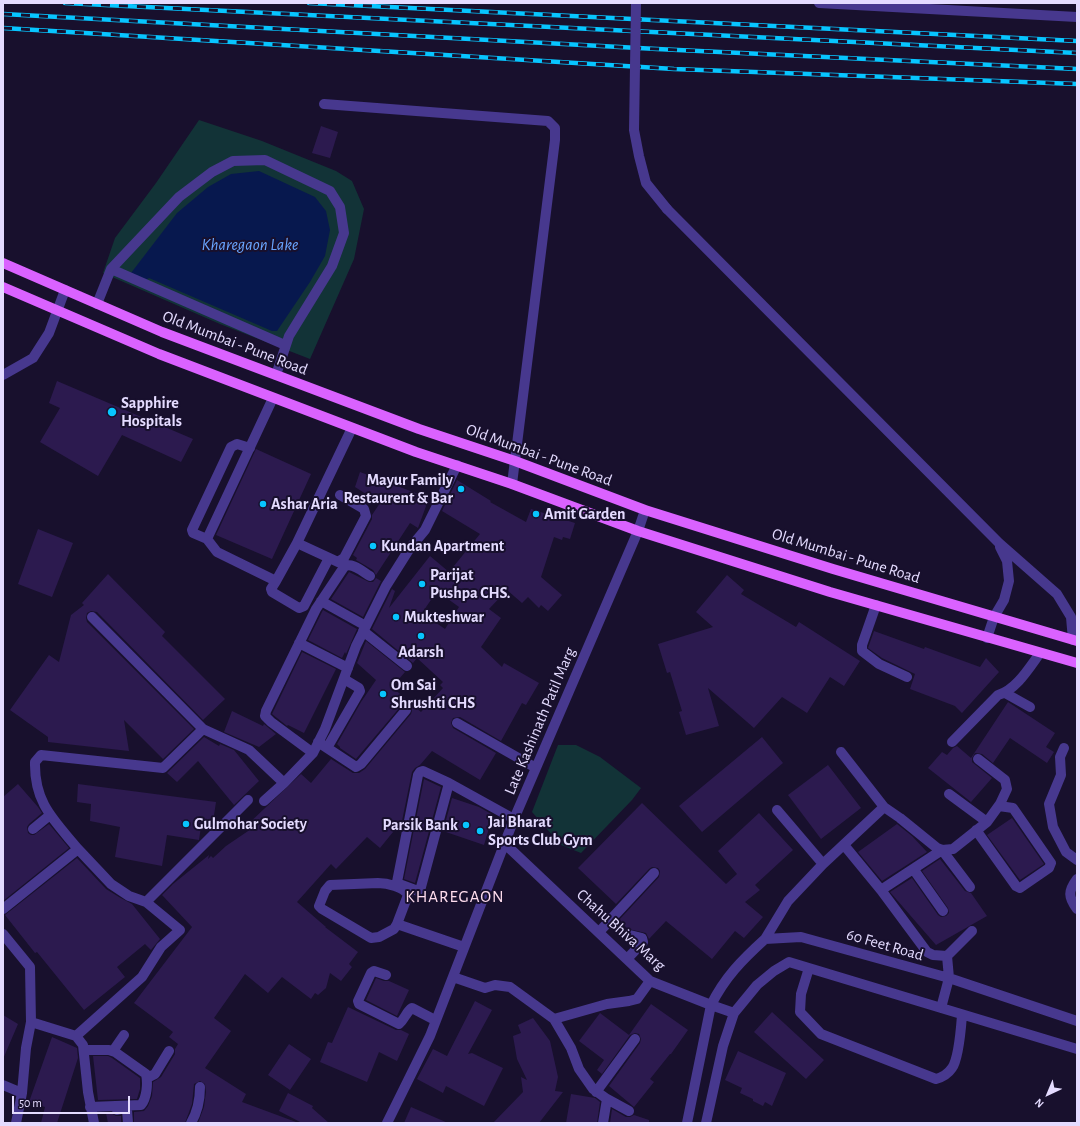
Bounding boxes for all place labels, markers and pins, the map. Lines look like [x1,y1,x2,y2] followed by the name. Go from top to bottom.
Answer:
[121,393,182,431] place label: Sapphire Hospitals
[106,406,118,418] marker: Sapphire Hospitals
[343,470,453,508] place label: Mayur Family Restaurent & Bar
[456,484,466,494] marker: Mayur Family Restaurent & Bar
[271,494,338,514] place label: Ashar Aria
[258,499,268,509] marker: Ashar Aria
[544,504,625,524] place label: Amit Garden
[531,509,541,519] marker: Amit Garden
[381,536,504,556] place label: Kundan Apartment
[368,541,378,551] marker: Kundan Apartment
[430,565,511,603] place label: Parijat Pushpa CHS.
[417,579,427,589] marker: Parijat Pushpa CHS.
[404,607,484,627] place label: Mukteshwar
[391,612,401,622] marker: Mukteshwar
[416,631,426,641] marker: Adarsh
[398,642,444,662] place label: Adarsh
[391,675,475,713] place label: Om Sai Shrushti CHS
[378,689,388,699] marker: Om Sai Shrushti CHS
[488,812,593,850] place label: Jai Bharat Sports Club Gym
[194,814,307,834] place label: Gulmohar Society
[382,815,458,835] place label: Parsik Bank
[181,819,191,829] marker: Gulmohar Society
[461,820,471,830] marker: Parsik Bank
[475,826,485,836] marker: Jai Bharat Sports Club Gym

